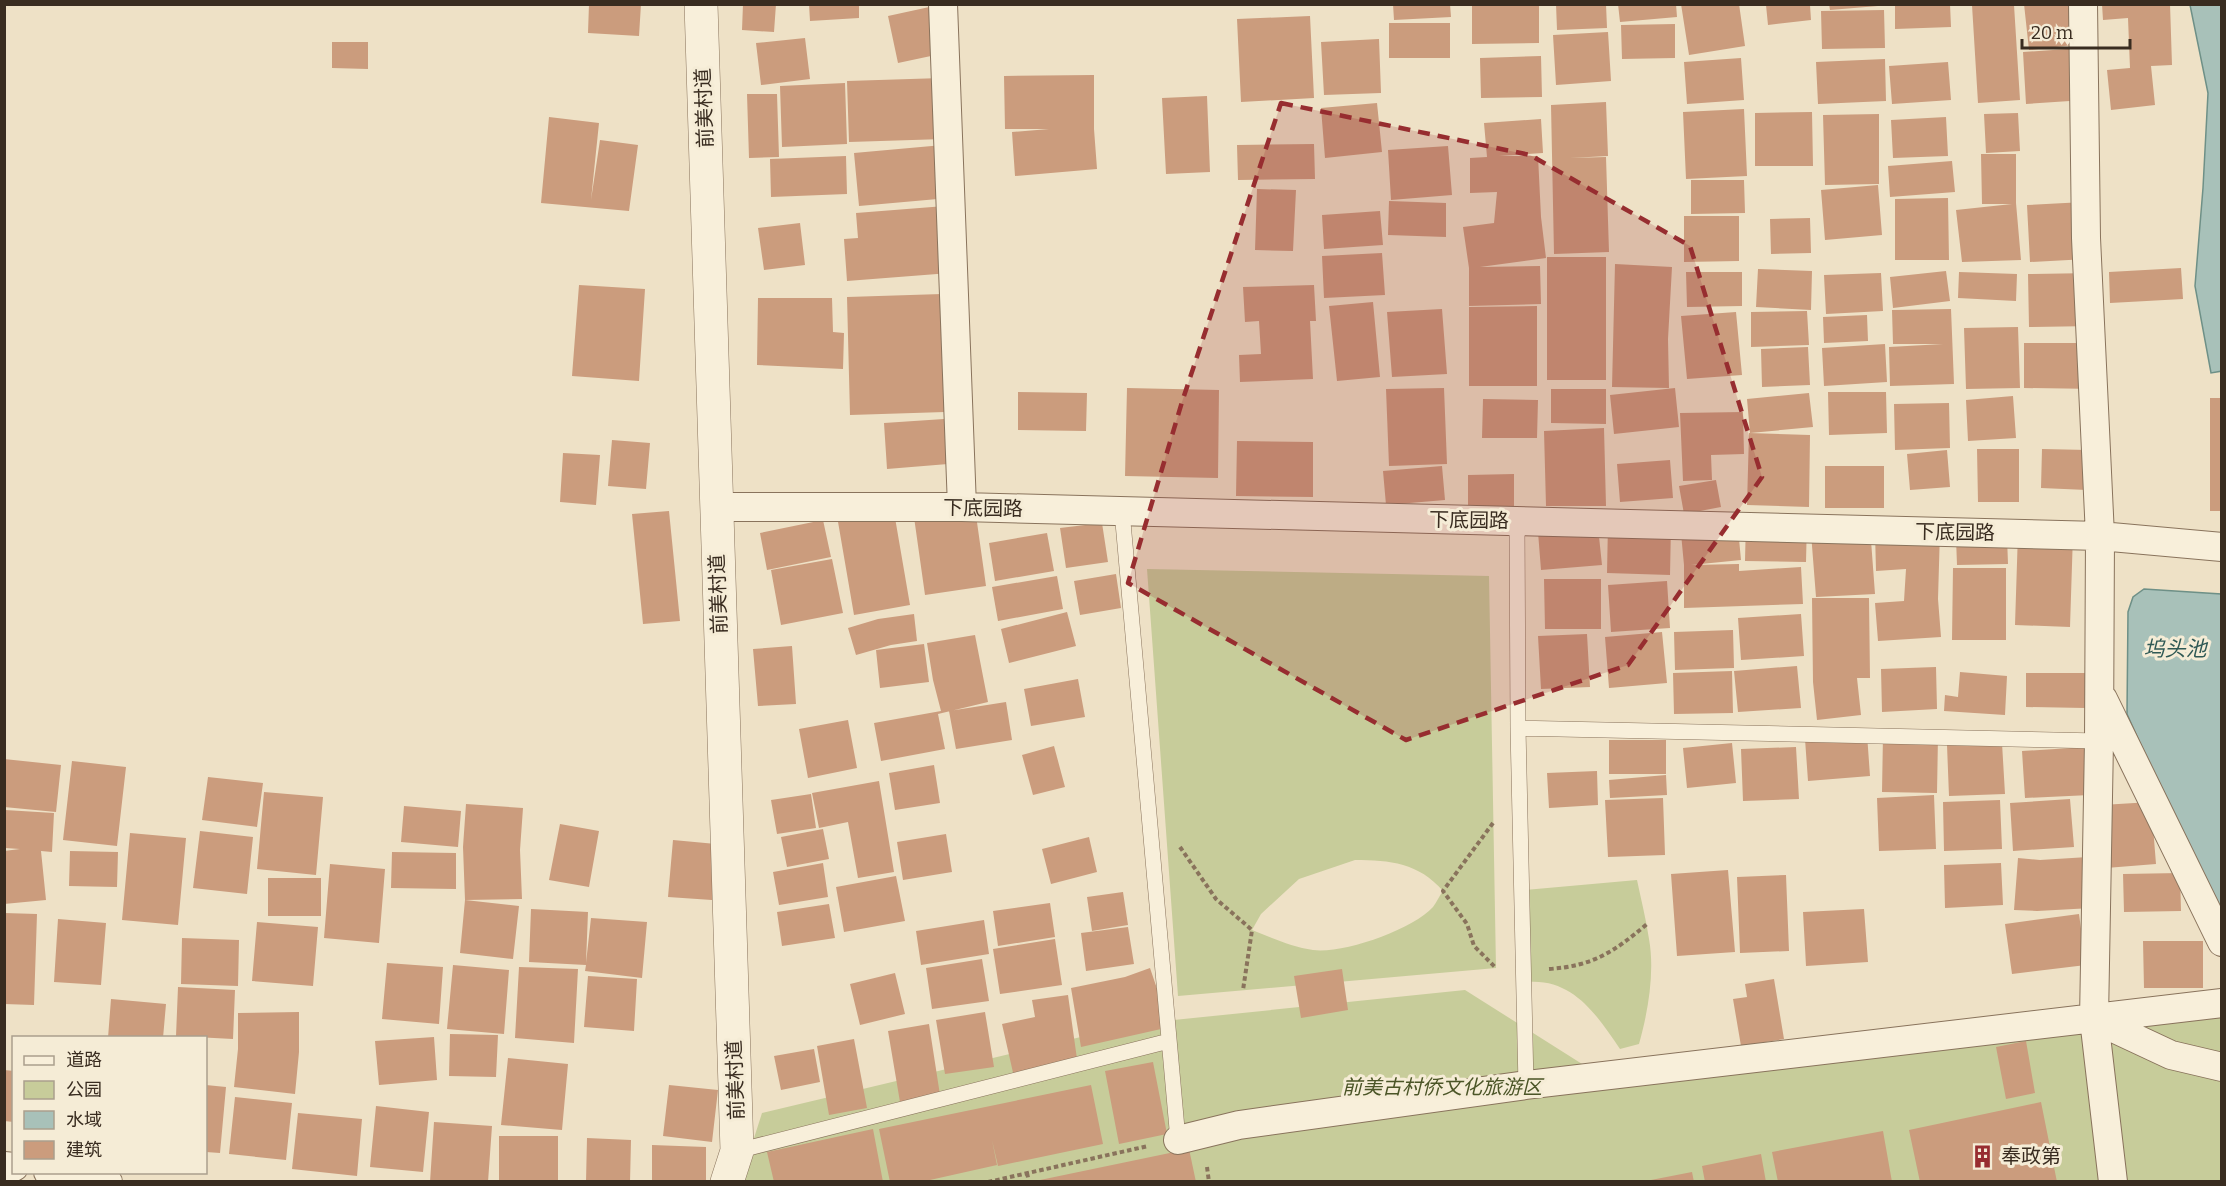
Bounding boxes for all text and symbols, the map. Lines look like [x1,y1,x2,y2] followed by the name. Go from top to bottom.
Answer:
[2022,12,2130,50] scale bar
[2031,22,2073,44] text: 20 m
[691,68,717,148] street label: 前美村道
[943,495,1023,521] street label: 下底园路
[1429,507,1509,533] street label: 下底园路
[1915,519,1995,545] street label: 下底园路
[705,554,731,634] street label: 前美村道
[2144,636,2208,662] water label: 坞头池
[12,1036,207,1174] legend
[722,1040,748,1120] street label: 前美村道
[66,1049,102,1071] text: 道路
[1342,1075,1545,1099] park label: 前美古村侨文化旅游区
[66,1079,102,1101] text: 公园
[66,1109,102,1131] text: 水域
[66,1139,102,1161] text: 建筑
[1970,1143,1996,1169] building icon: 奉政第
[2001,1144,2061,1168] place label: 奉政第

